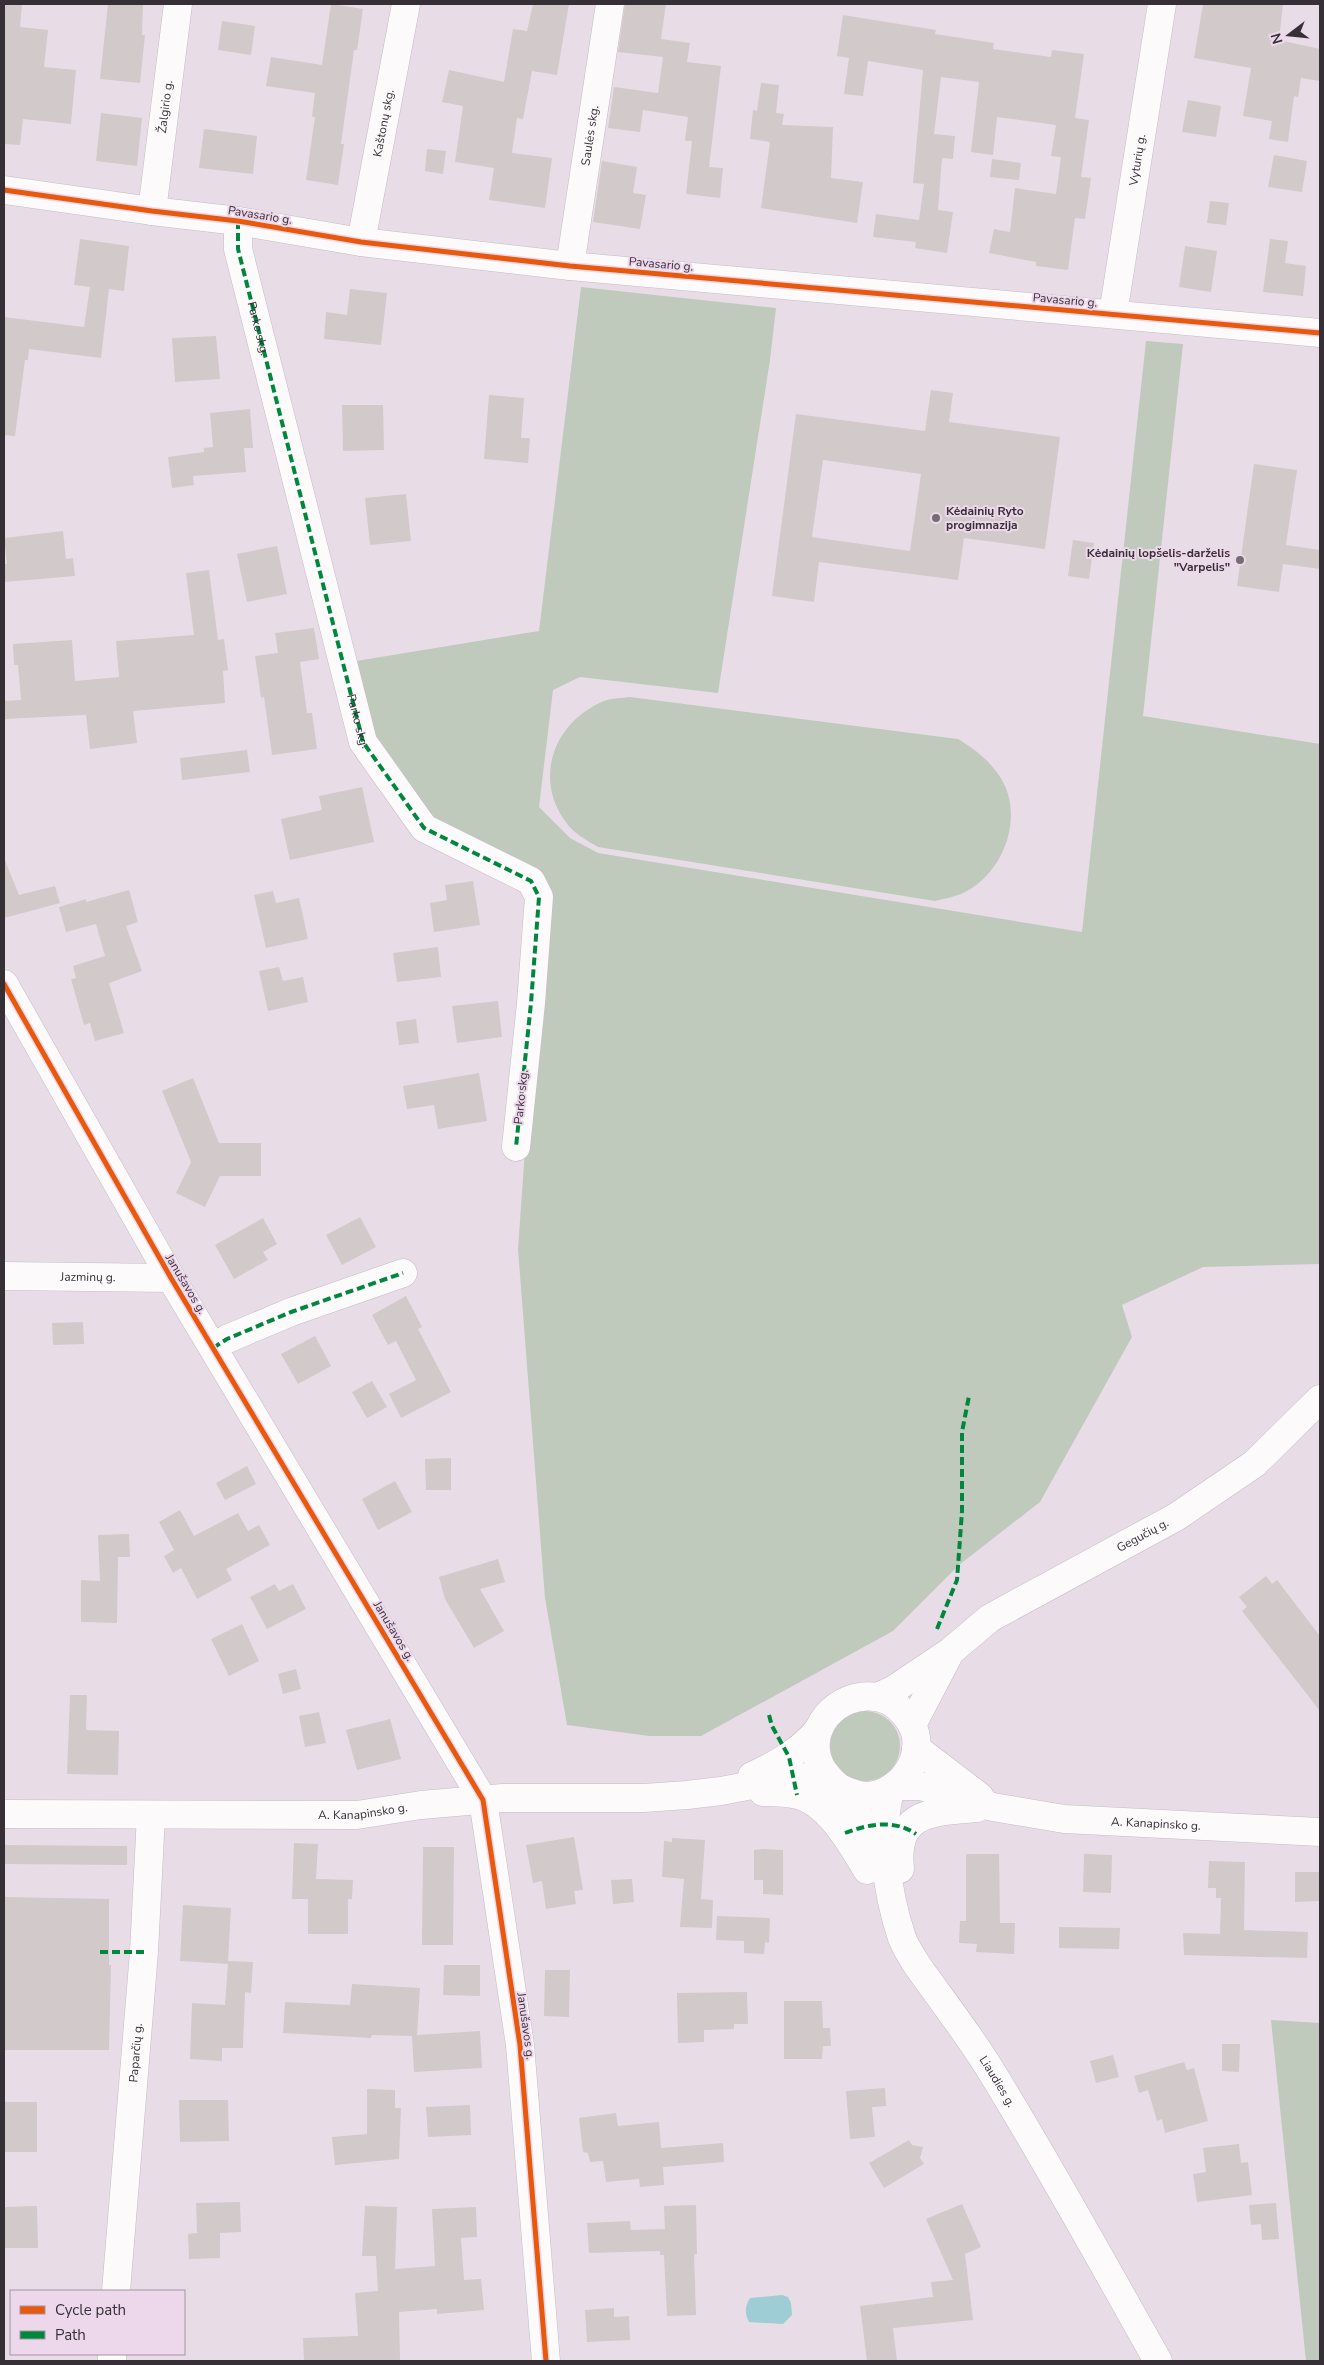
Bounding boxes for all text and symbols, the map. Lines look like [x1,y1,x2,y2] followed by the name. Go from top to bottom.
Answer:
[1264,10,1314,60] north arrow
[1266,31,1288,46] text: N
[154,79,176,134] street label: Žalgirio g.
[369,88,398,158] street label: Kaštonų skg.
[577,104,602,167] street label: Saulės skg.
[1125,133,1149,188] street label: Vyturių g.
[227,202,293,228] street label: Pavasario g.
[628,253,694,275] street label: Pavasario g.
[1032,289,1098,311] street label: Pavasario g.
[244,300,273,357] street label: Parko skg.
[946,503,1024,533] place label: Kėdainių Ryto progimnazija
[930,512,942,524] marker: Kėdainių Ryto progimnazija
[1087,545,1230,575] place label: Kėdainių lopšelis-darželis "Varpelis"
[1234,554,1246,566] marker: Kėdainių lopšelis-darželis "Varpelis"
[343,692,373,751] street label: Parko skg.
[510,1069,532,1125] street label: Parko skg.
[161,1250,210,1317] street label: Janušavos g.
[59,1269,116,1285] street label: Jazminų g.
[1114,1515,1171,1556] street label: Gegučių g.
[369,1597,418,1664] street label: Janušavos g.
[318,1799,409,1823] street label: A. Kanapinsko g.
[1111,1813,1201,1834] street label: A. Kanapinsko g.
[513,1991,539,2060] street label: Janušavos g.
[125,2023,146,2083] street label: Paparčių g.
[976,2053,1019,2110] street label: Liaudies g.
[10,2290,185,2355] legend
[55,2300,126,2320] text: Cycle path
[55,2325,86,2345] text: Path

